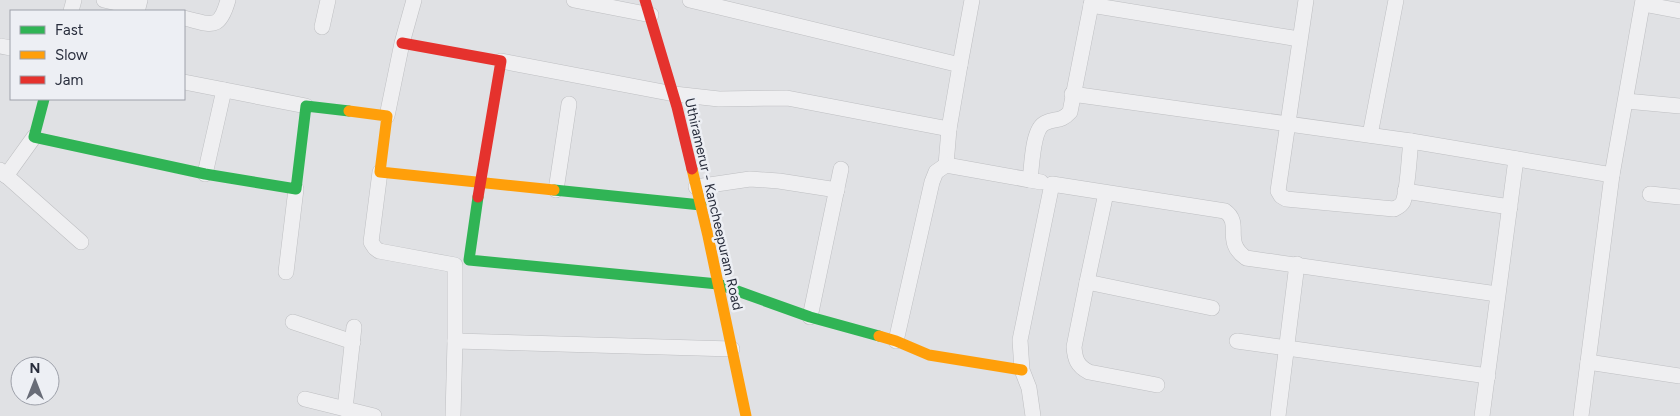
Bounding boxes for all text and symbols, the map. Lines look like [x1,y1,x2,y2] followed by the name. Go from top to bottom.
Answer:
[10,10,185,100] legend
[55,21,84,39] text: Fast
[55,46,88,64] text: Slow
[55,71,83,89] text: Jam
[681,96,746,312] street label: Uthiramerur - Kancheepuram Road
[10,356,60,406] north arrow
[30,360,40,377] text: N

